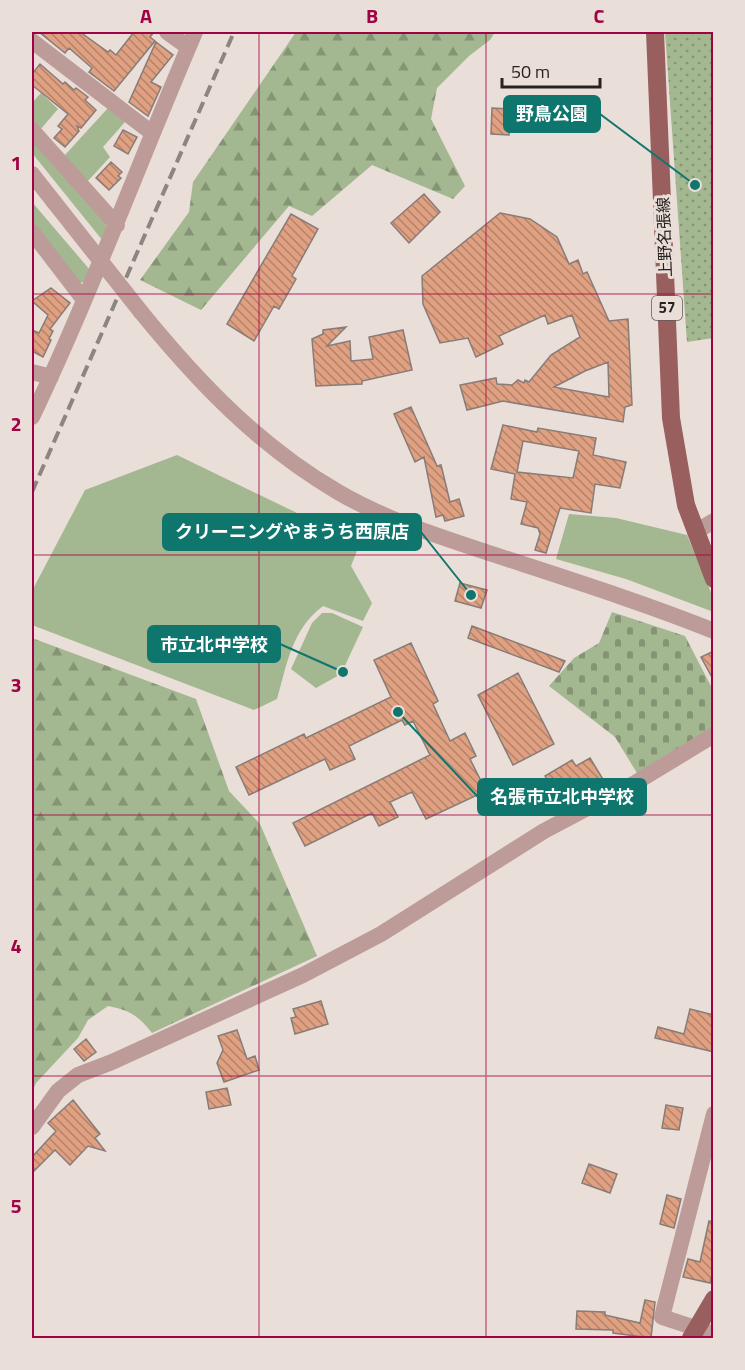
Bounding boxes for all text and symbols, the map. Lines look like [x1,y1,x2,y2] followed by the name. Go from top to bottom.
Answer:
[140,0,152,31] text: A
[366,0,378,31] text: B
[594,0,605,31] text: C
[502,51,600,89] scale bar
[511,58,550,85] text: 50 m
[504,96,600,132] callout: 野鳥公園
[516,100,588,127] text: 野鳥公園
[10,147,22,178] text: 1
[651,197,677,277] street label: 上野名張線
[652,296,682,320] road number: 57
[10,408,22,439] text: 2
[163,514,421,550] callout: クリーニングやまうち西原店
[175,518,409,545] text: クリーニングやまうち西原店
[148,626,280,662] callout: 市立北中学校
[160,631,268,658] text: 市立北中学校
[10,669,22,700] text: 3
[478,779,646,815] callout: 名張市立北中学校
[490,783,634,810] text: 名張市立北中学校
[10,930,22,961] text: 4
[10,1190,22,1221] text: 5

